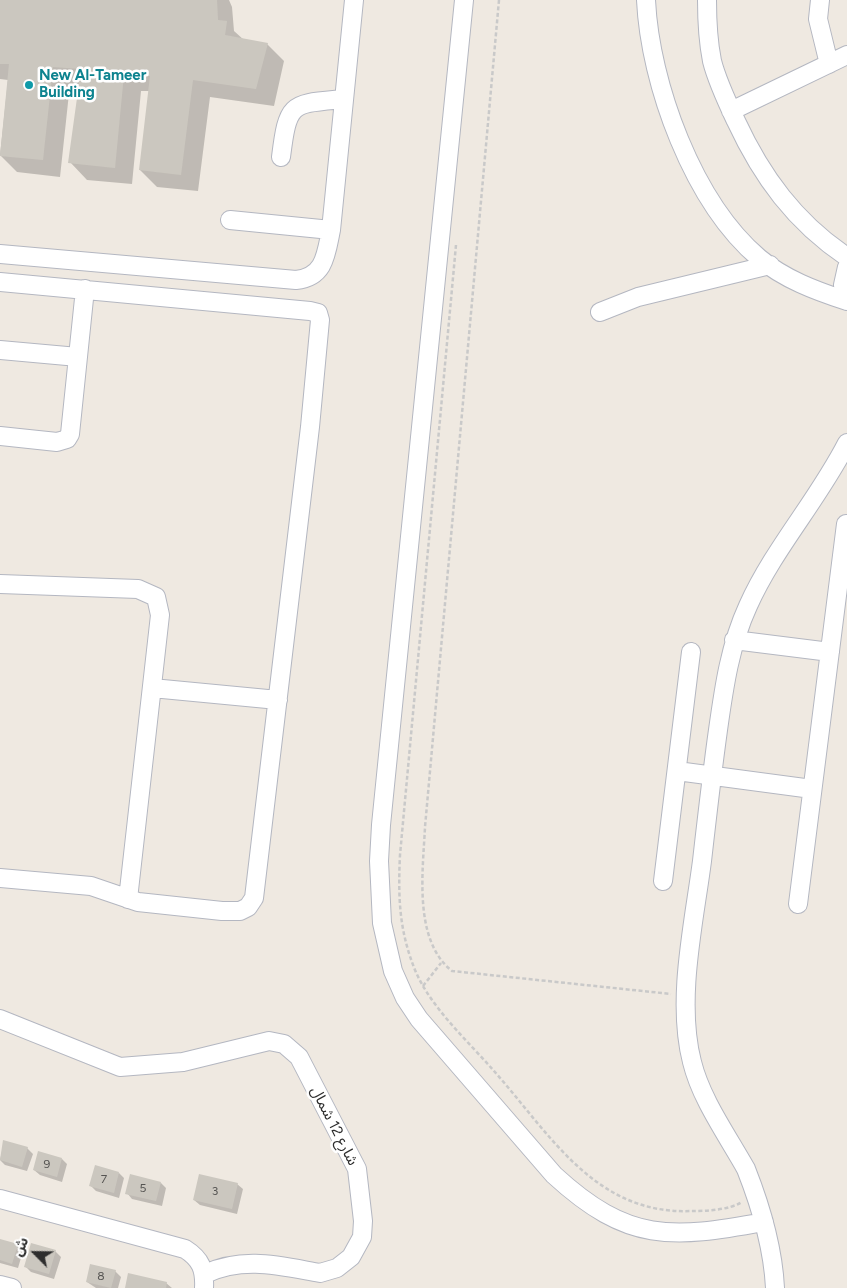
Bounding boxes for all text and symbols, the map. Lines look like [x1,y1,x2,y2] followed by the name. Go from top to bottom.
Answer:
[39,67,146,102] place label: New Al-Tameer Building
[23,79,35,91] marker: New Al-Tameer Building
[306,1083,362,1169] street label: شارع 12 شمال
[44,1157,50,1171] house number: 9
[101,1172,107,1186] house number: 7
[140,1181,146,1195] house number: 5
[212,1184,218,1198] house number: 3
[10,1228,60,1278] north arrow
[9,1235,32,1259] text: ش
[97,1269,105,1283] house number: 8

